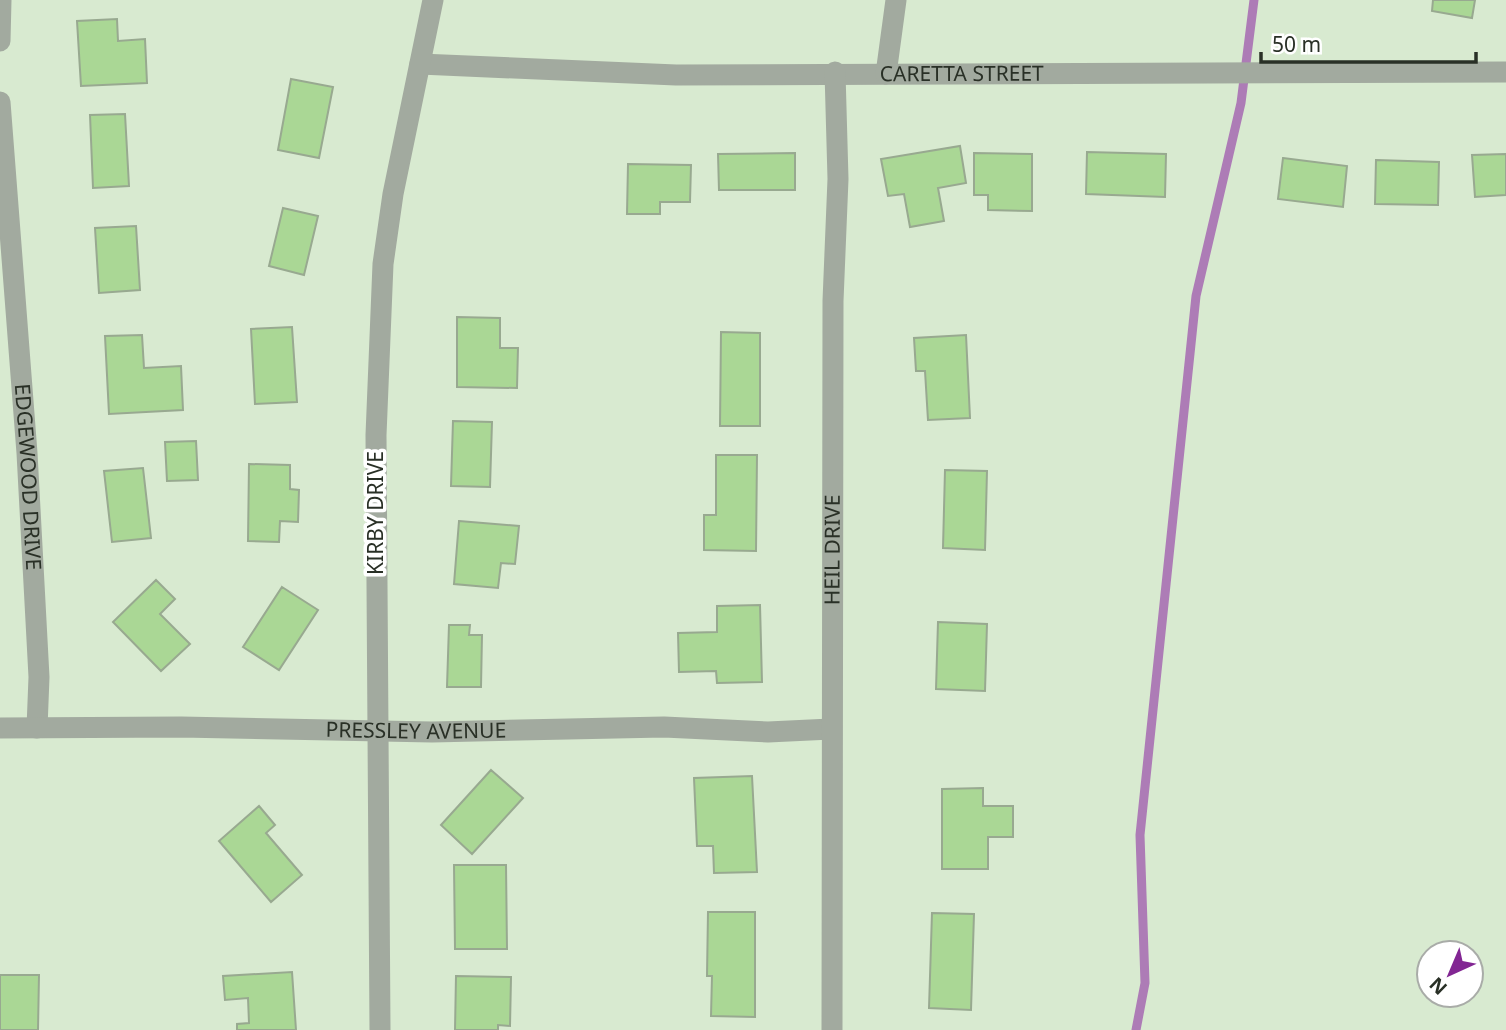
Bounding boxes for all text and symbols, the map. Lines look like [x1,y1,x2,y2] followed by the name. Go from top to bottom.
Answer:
[1261,21,1476,65] scale bar
[1272,30,1321,58] text: 50 m
[880,59,1044,87] street label: CARETTA STREET
[9,383,48,571] street label: EDGEWOOD DRIVE
[361,451,389,575] street label: KIRBY DRIVE
[818,495,846,605] street label: HEIL DRIVE
[325,715,506,745] street label: PRESSLEY AVENUE
[1415,939,1485,1009] north arrow
[1424,972,1453,1001] text: N

